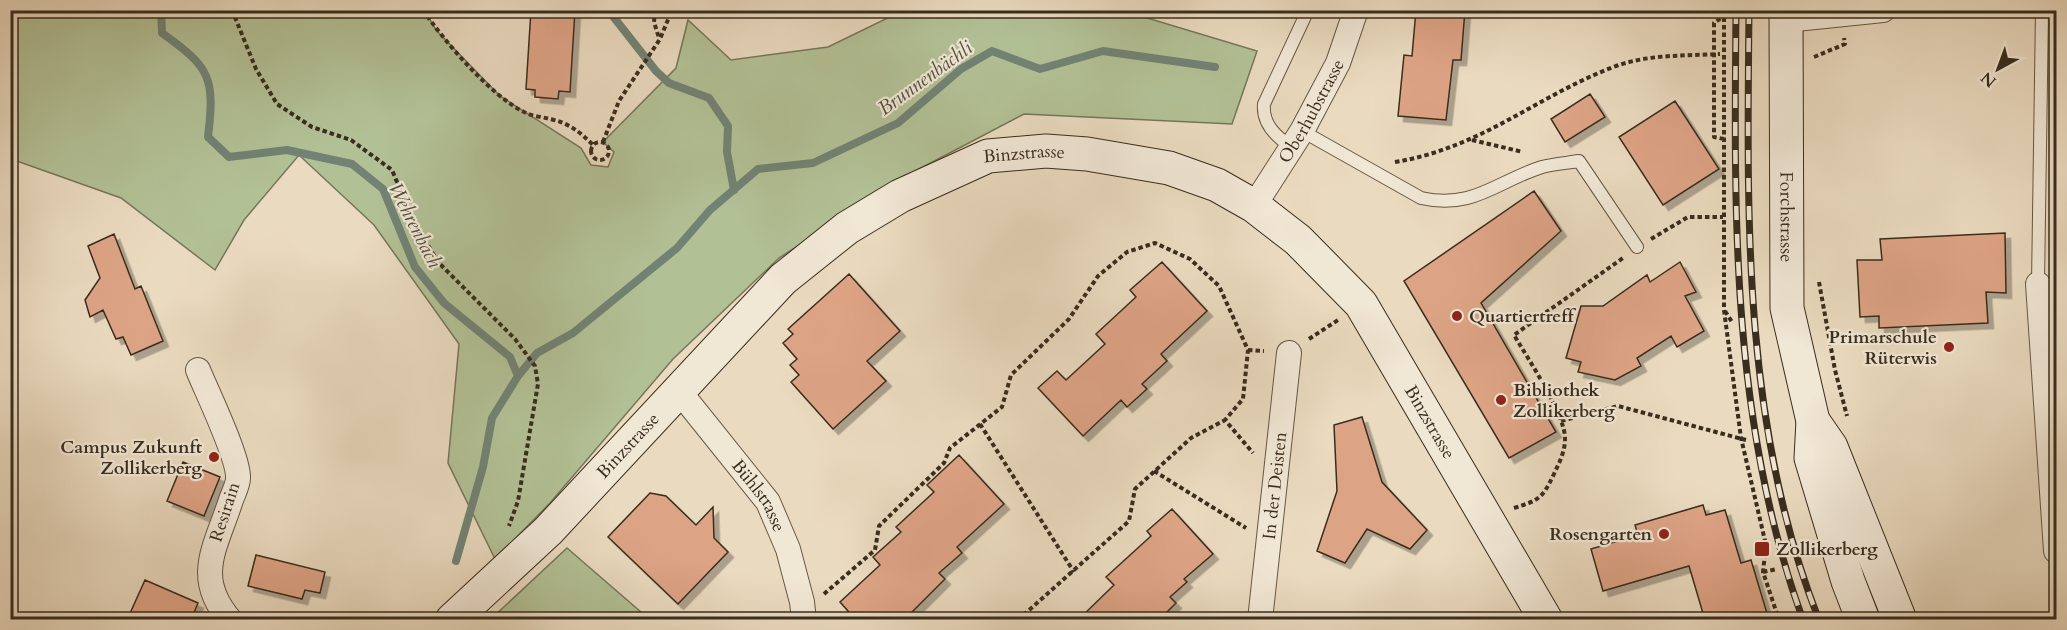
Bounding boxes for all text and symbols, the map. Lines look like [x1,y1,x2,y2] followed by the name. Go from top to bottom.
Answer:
[872,34,978,122] water label: Brunnenbächli
[1968,39,2028,99] north arrow
[1272,55,1350,168] street label: Oberhubstrasse
[1976,67,2001,92] text: N
[982,138,1066,169] street label: Binzstrasse
[1774,171,1799,263] street label: Forchstrasse
[382,178,448,273] water label: Wehrenbach
[1469,304,1576,329] place label: Quartiertreff
[1450,309,1464,323] marker: Quartiertreff
[1829,325,1937,371] place label: Primarschule Rüterwis
[1942,340,1956,354] marker: Primarschule Rüterwis
[1513,378,1615,424] place label: Bibliothek Zollikerberg
[1399,380,1462,464] street label: Binzstrasse
[1494,393,1508,407] marker: Bibliothek Zollikerberg
[591,407,665,484] street label: Binzstrasse
[1256,430,1293,541] street label: In der Deisten
[60,435,203,481] place label: Campus Zukunft Zollikerberg
[207,450,221,464] marker: Campus Zukunft Zollikerberg
[726,454,792,536] street label: Bühlstrasse
[204,478,247,545] street label: Resirain
[1549,522,1652,547] place label: Rosengarten
[1657,527,1671,541] marker: Rosengarten
[1776,537,1878,562] place label: Zollikerberg
[1753,540,1771,558] marker: Zollikerberg

